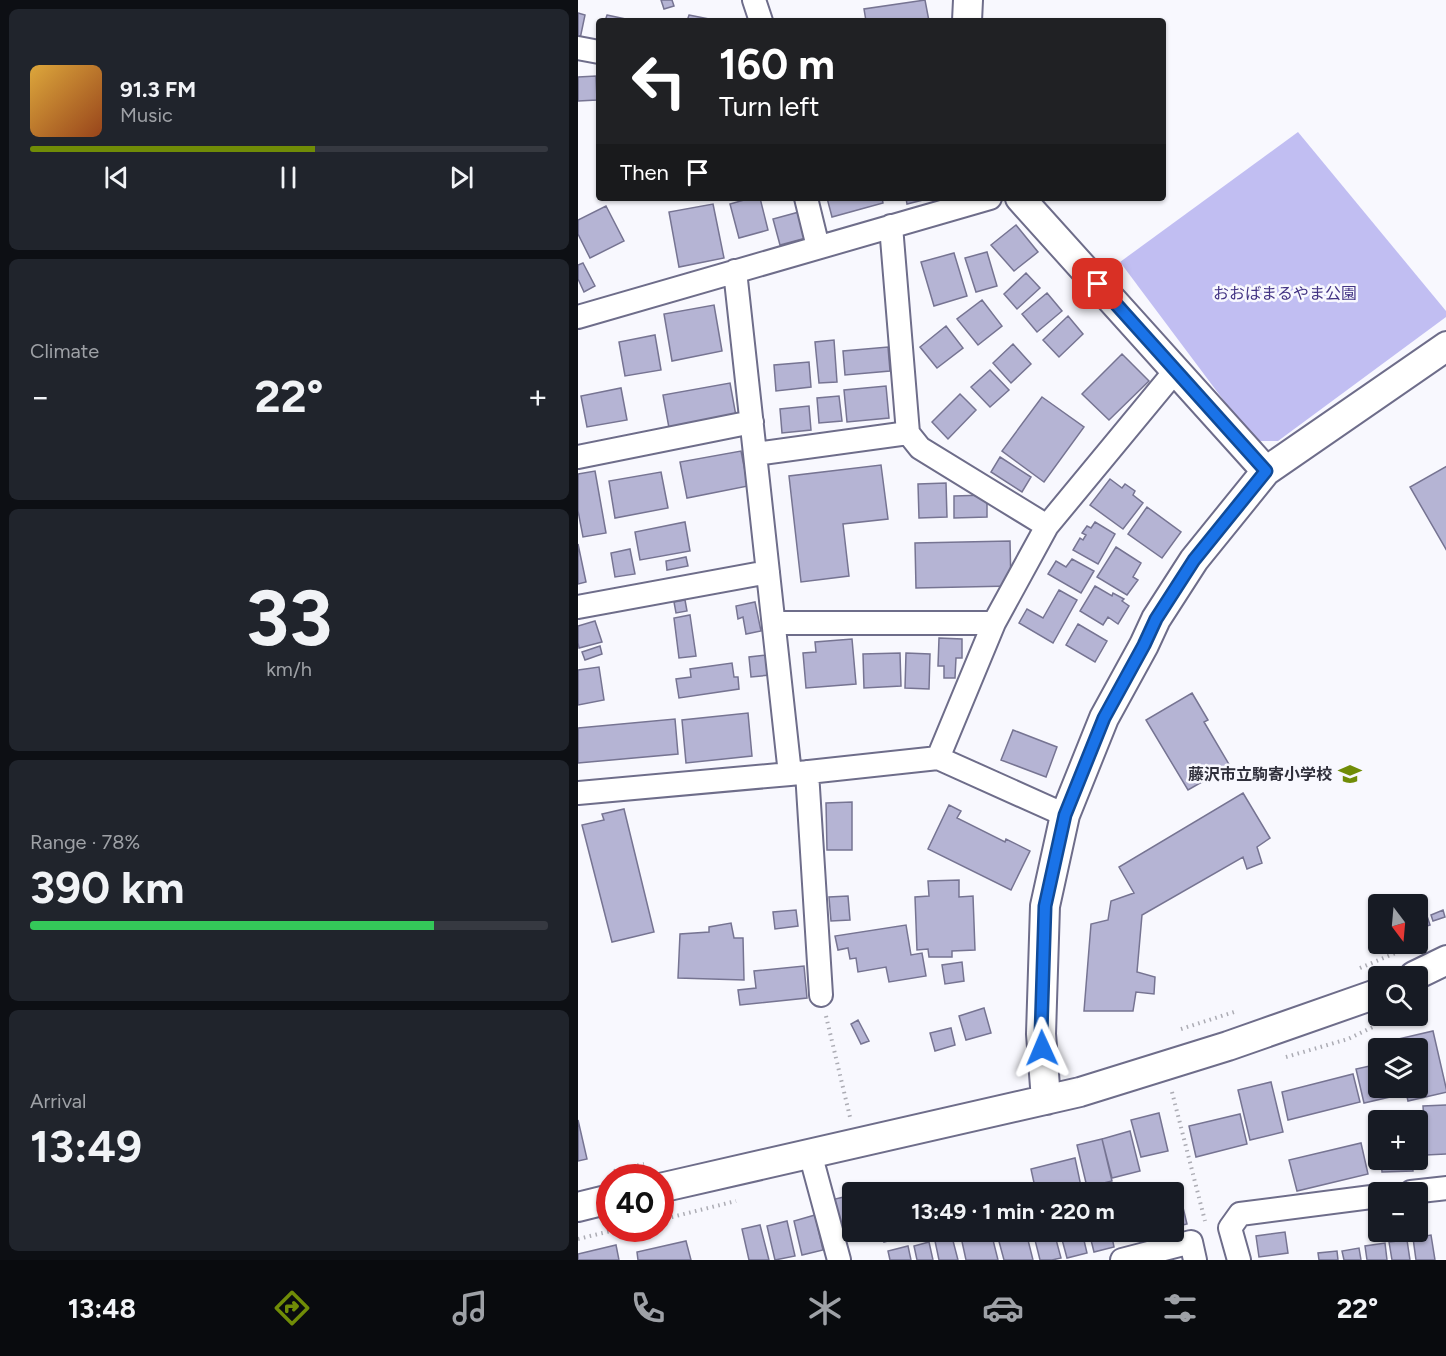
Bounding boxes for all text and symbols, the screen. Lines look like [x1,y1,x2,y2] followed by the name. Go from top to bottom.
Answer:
[719,39,835,90] text: 160 m
[620,42,698,120] icon: left
[120,76,196,103] text: 91.3 FM
[719,90,819,123] text: Turn left
[120,103,173,127] text: Music
[681,156,714,189] icon: arrive
[620,159,669,186] text: Then
[100,161,133,194] icon: previous
[272,161,305,194] icon: pause
[445,161,478,194] icon: next
[1072,258,1123,309] pin
[1081,267,1114,300] icon: arrive
[1213,284,1357,303] park label: おおばまるやま公園
[30,339,99,363] text: Climate
[254,369,324,423] text: 22°
[30,377,51,416] text: −
[527,377,548,416] text: +
[246,571,332,665] text: 33
[266,657,312,681] text: km/h
[1337,761,1363,787] school or university icon: 藤沢市立駒寄小学校
[1188,765,1332,784] place label: 藤沢市立駒寄小学校
[30,830,140,854] text: Range · 78%
[30,860,184,914] text: 390 km
[1368,894,1428,954] north arrow
[1368,894,1428,1242] map controls
[1368,966,1428,1026] button: search
[1010,1016,1074,1080] position arrow
[1368,1038,1428,1098] button: layers
[30,1089,86,1113] text: Arrival
[1368,1110,1428,1170] button: +
[30,1119,142,1173] text: 13:49
[596,1164,674,1242] speed limit sign: 40
[1368,1182,1428,1242] button: −
[911,1198,1115,1225] text: 13:49 · 1 min · 220 m
[271,1287,313,1329] icon: directions
[449,1287,491,1329] icon: music
[627,1287,669,1329] icon: phone
[804,1287,846,1329] icon: climate
[982,1287,1024,1329] icon: car
[1159,1287,1201,1329] icon: filters
[68,1292,136,1325] text: 13:48
[1337,1292,1378,1325] text: 22°

